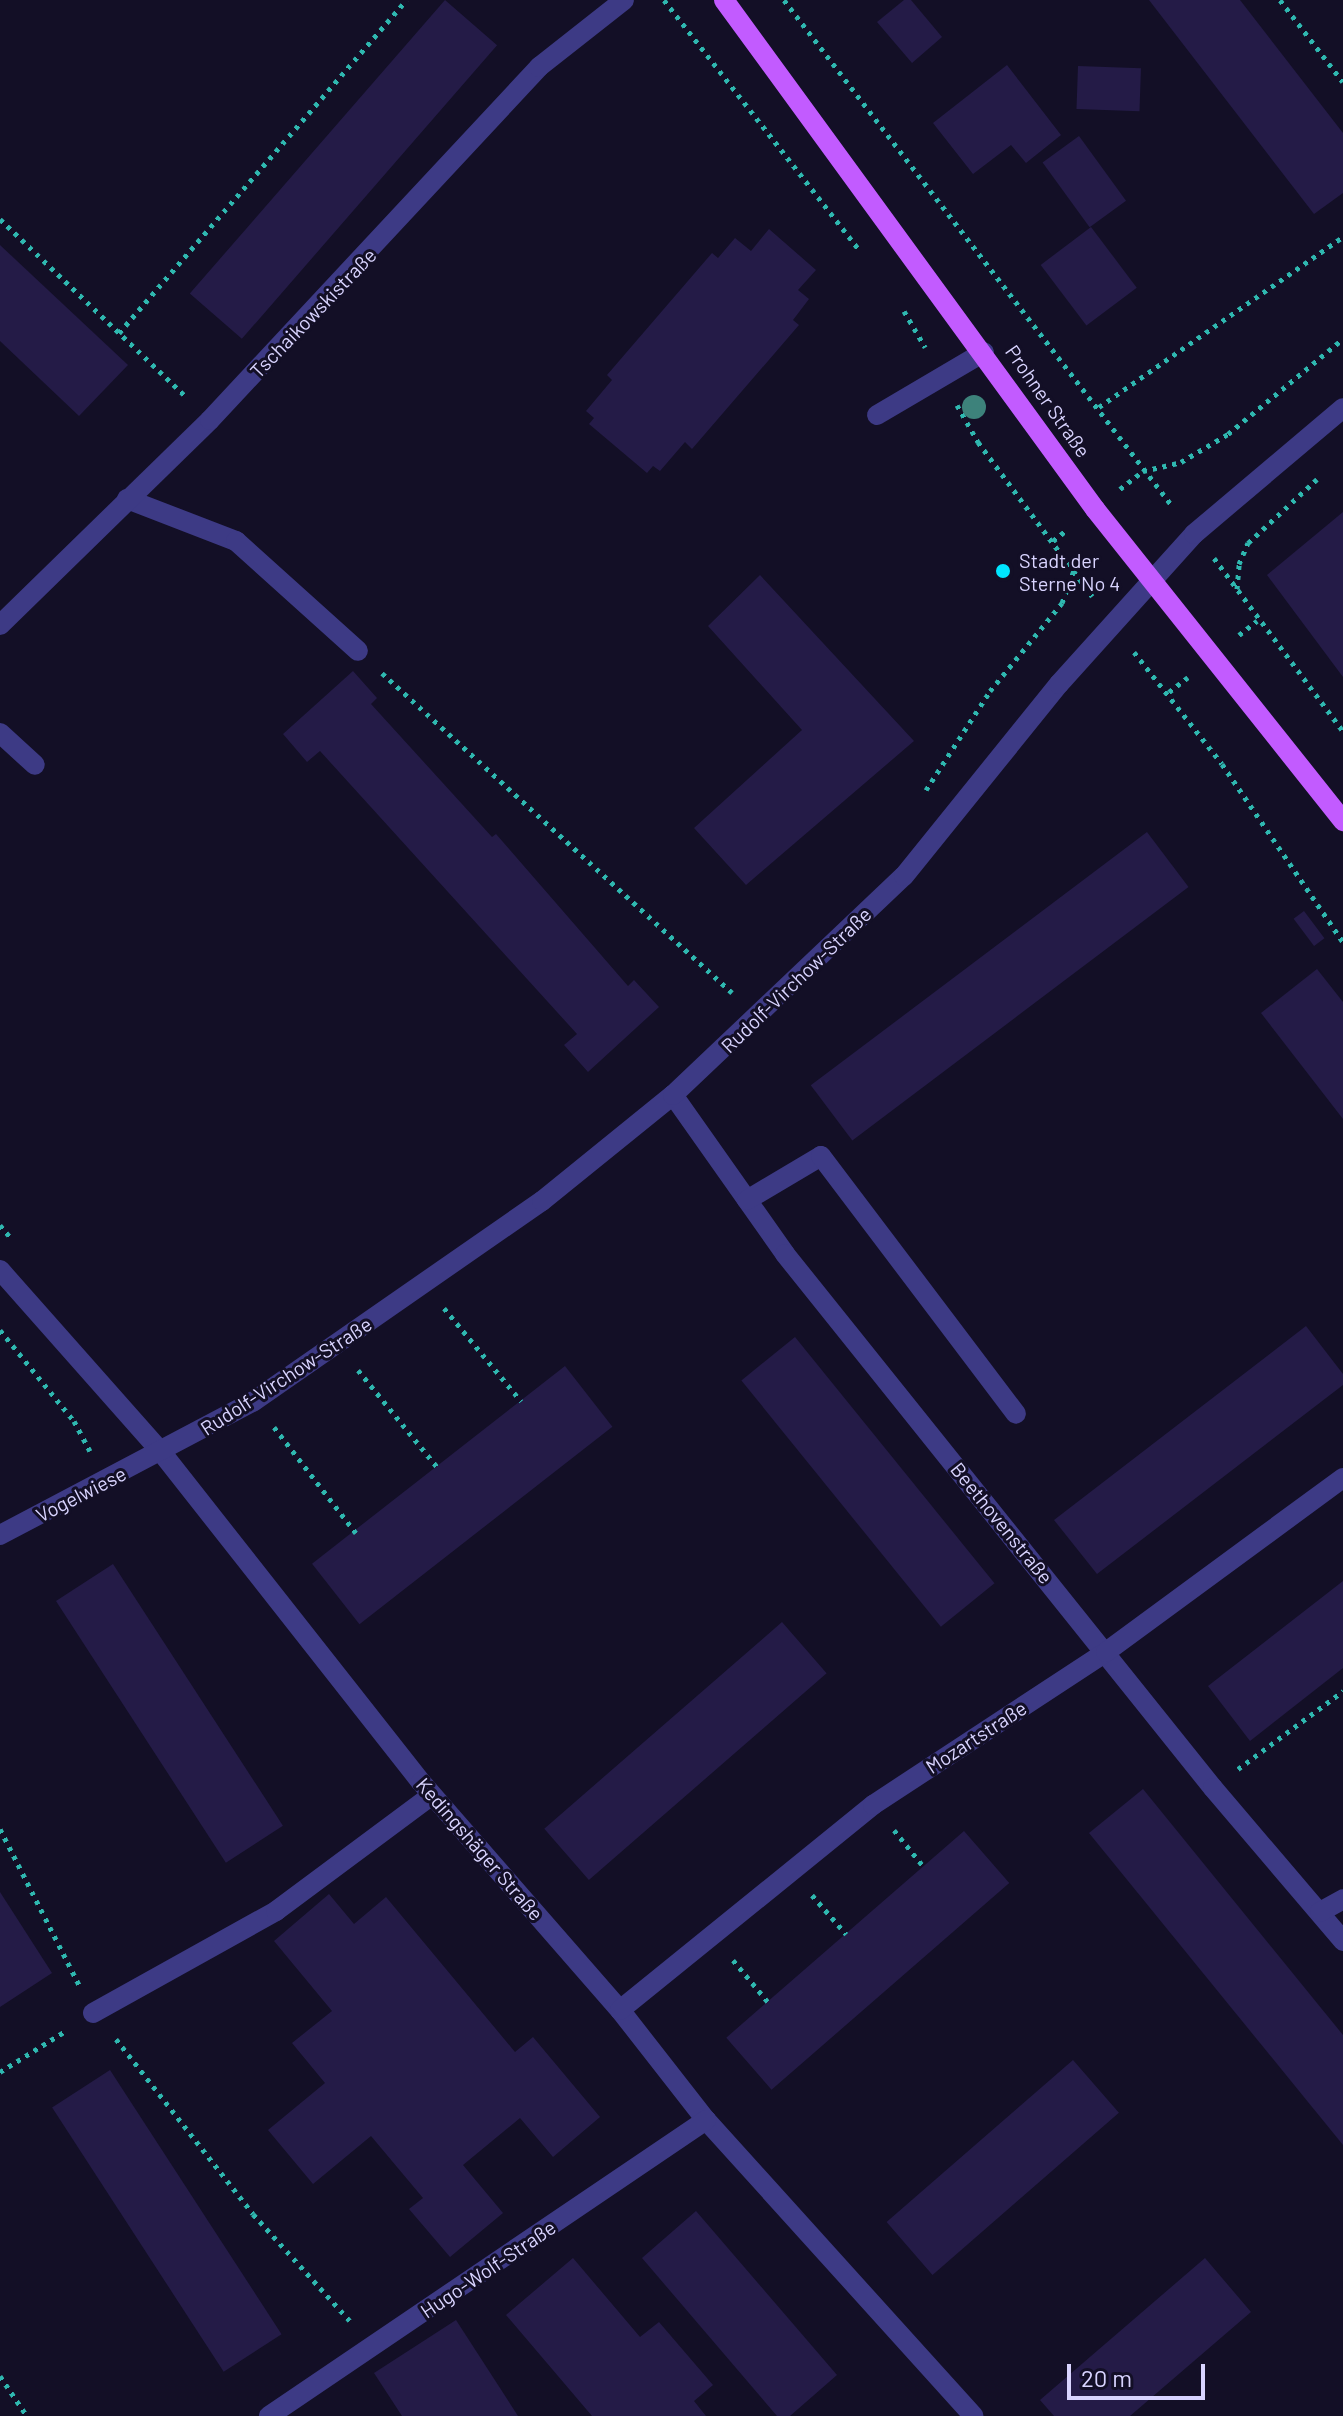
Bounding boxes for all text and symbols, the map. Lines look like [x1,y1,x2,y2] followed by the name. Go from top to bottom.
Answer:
[245,243,381,383] street label: Tschaikowskistraße
[1000,340,1096,462] street label: Prohner Straße
[1019,548,1120,595] place label: Stadt der Sterne No 4
[994,562,1012,580] marker: Stadt der Sterne No 4
[716,902,876,1058] street label: Rudolf-Virchow-Straße
[196,1312,376,1440] street label: Rudolf-Virchow-Straße
[946,1458,1058,1588] street label: Beethovenstraße
[32,1461,130,1527] street label: Vogelwiese
[921,1696,1031,1778] street label: Mozartstraße
[411,1773,549,1925] street label: Kedingshäger Straße
[416,2215,560,2323] street label: Hugo-Wolf-Straße
[1071,2348,1209,2398] scale bar
[1081,2363,1132,2392] text: 20 m

